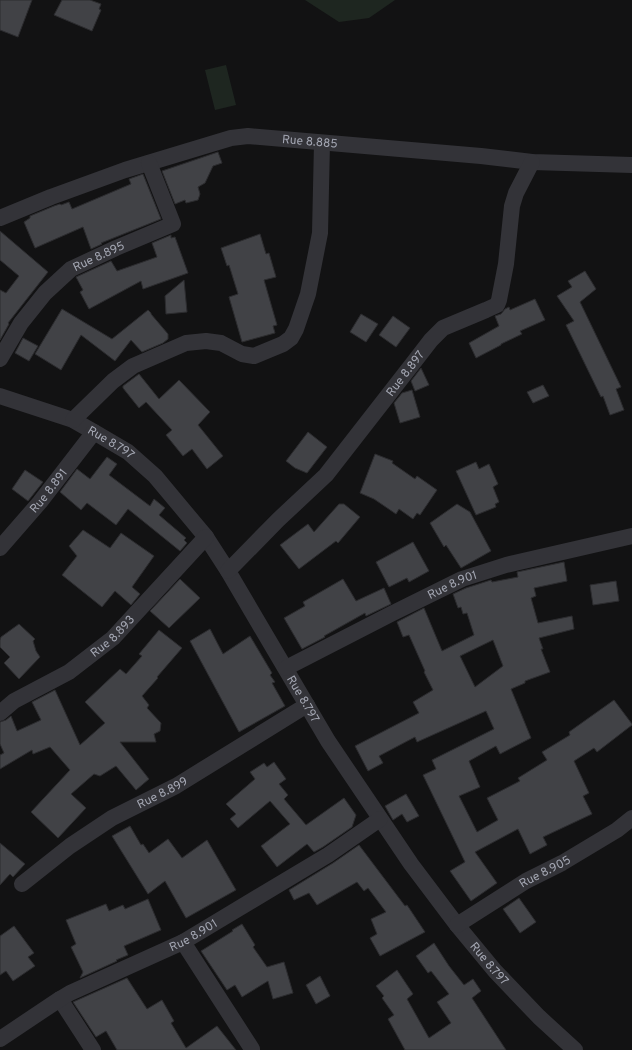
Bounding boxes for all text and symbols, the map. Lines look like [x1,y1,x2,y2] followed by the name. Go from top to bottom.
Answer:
[281,132,338,153] street label: Rue 8.885
[71,238,127,276] street label: Rue 8.895
[383,348,429,400] street label: Rue 8.897
[84,423,138,463] street label: Rue 8.797
[27,466,72,517] street label: Rue 8.891
[425,568,479,604] street label: Rue 8.901
[87,612,139,662] street label: Rue 8.893
[282,673,322,726] street label: Rue 8.797
[135,774,191,813] street label: Rue 8.899
[516,852,574,892] street label: Rue 8.905
[167,916,221,956] street label: Rue 8.901
[466,939,512,989] street label: Rue 8.797

